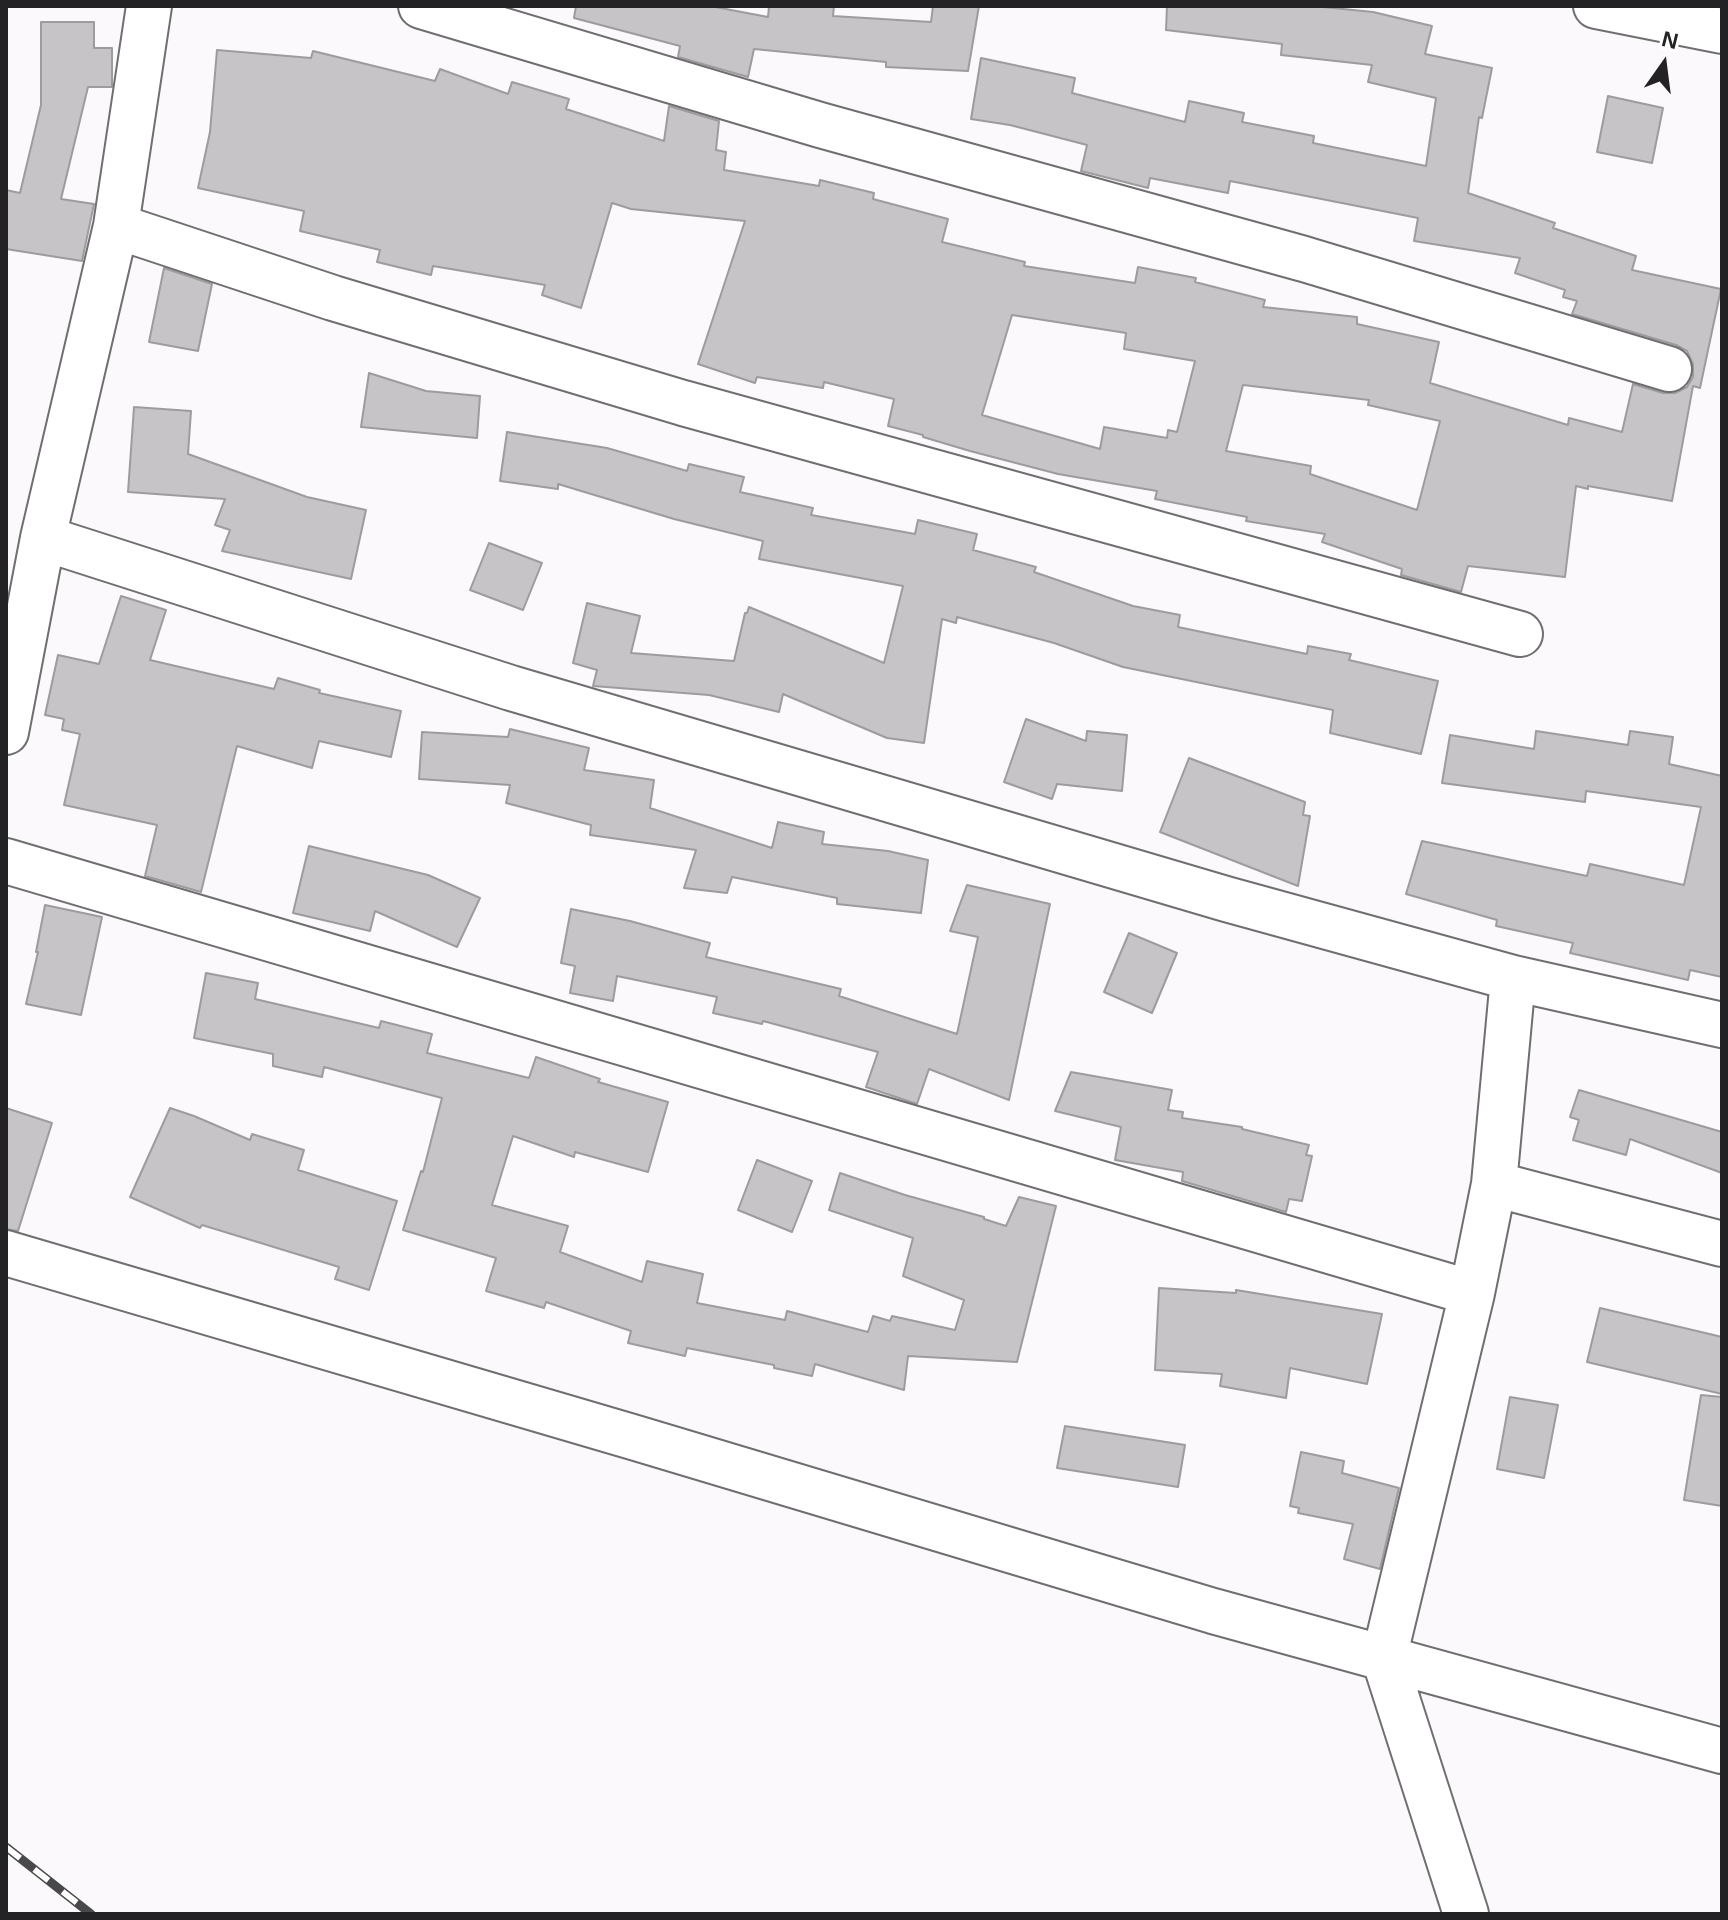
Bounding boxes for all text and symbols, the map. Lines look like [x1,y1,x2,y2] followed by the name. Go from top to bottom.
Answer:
[1624,24,1704,104] north arrow
[1659,26,1681,54] text: N

